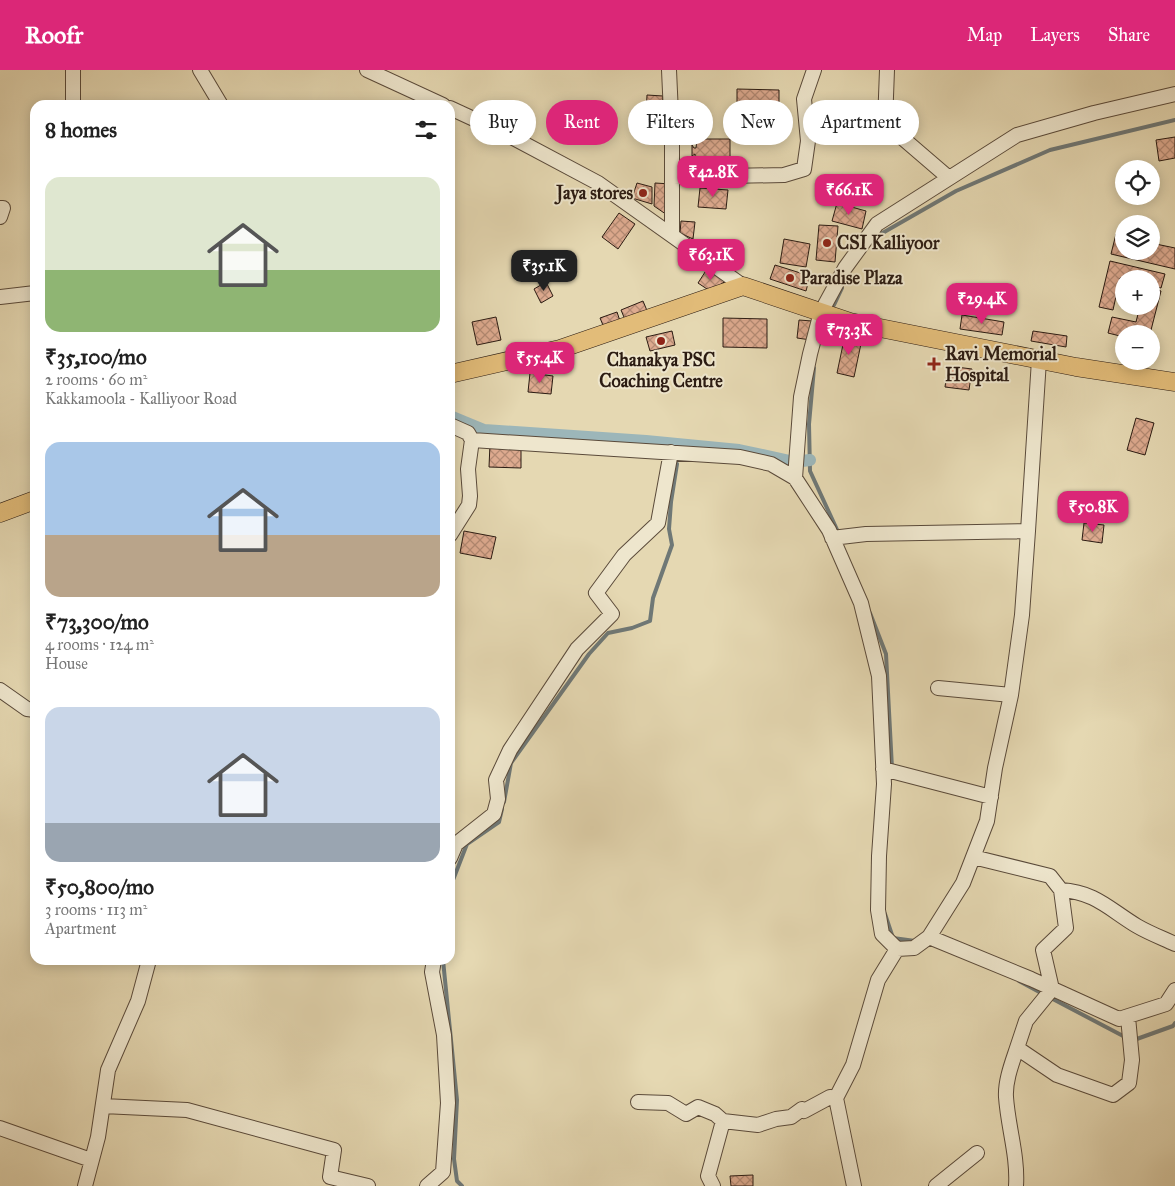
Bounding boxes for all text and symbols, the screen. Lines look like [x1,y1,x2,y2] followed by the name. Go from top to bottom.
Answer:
[25,20,83,50] text: Roofr
[967,24,1002,46] text: Map
[1030,24,1080,46] text: Layers
[1108,24,1150,46] text: Share
[470,100,536,145] chip: Buy
[546,100,618,145] chip: Rent
[628,100,713,145] chip: Filters
[723,100,793,145] chip: New
[803,100,919,145] chip: Apartment
[412,116,440,144] icon: filters
[45,117,117,143] text: 8 homes
[672,156,754,198] pin: ₹42.8K
[1115,160,1160,370] map controls
[1115,160,1160,205] button: locate
[688,162,738,181] text: ₹42.8K
[808,174,890,216] pin: ₹66.1K
[826,180,872,199] text: ₹66.1K
[554,182,633,205] place label: Jaya stores
[637,187,649,199] marker: Jaya stores
[198,210,288,300] icon: home
[1115,215,1160,260] button: layers
[837,232,941,255] place label: CSI Kalliyoor
[821,237,833,249] marker: CSI Kalliyoor
[670,238,752,281] pin: ₹63.1K
[689,245,733,264] text: ₹63.1K
[503,250,585,292] pin: ₹35.1K
[522,256,566,275] text: ₹35.1K
[800,267,903,289] place label: Paradise Plaza
[1115,270,1160,315] button: +
[784,272,796,284] marker: Paradise Plaza
[941,282,1023,325] pin: ₹29.4K
[957,289,1007,308] text: ₹29.4K
[808,314,890,356] pin: ₹73.3K
[826,320,872,339] text: ₹73.3K
[1115,325,1160,370] button: −
[655,335,667,347] marker: Chanakya PSC Coaching Centre
[499,342,581,384] pin: ₹55.4K
[945,343,1058,387] place label: Ravi Memorial Hospital
[45,344,147,370] text: ₹35,100/mo
[516,348,564,367] text: ₹55.4K
[599,349,723,393] place label: Chanakya PSC Coaching Centre
[927,357,941,371] marker: Ravi Memorial Hospital
[45,370,147,389] text: 2 rooms · 60 m²
[45,389,237,408] text: Kakkamoola - Kalliyoor Road
[198,475,288,565] icon: home
[1052,490,1134,533] pin: ₹50.8K
[1068,497,1118,516] text: ₹50.8K
[45,609,149,635] text: ₹73,300/mo
[45,635,154,654] text: 4 rooms · 124 m²
[45,654,88,673] text: House
[198,740,288,830] icon: home
[45,874,154,900] text: ₹50,800/mo
[45,900,147,919] text: 3 rooms · 113 m²
[45,919,117,938] text: Apartment

